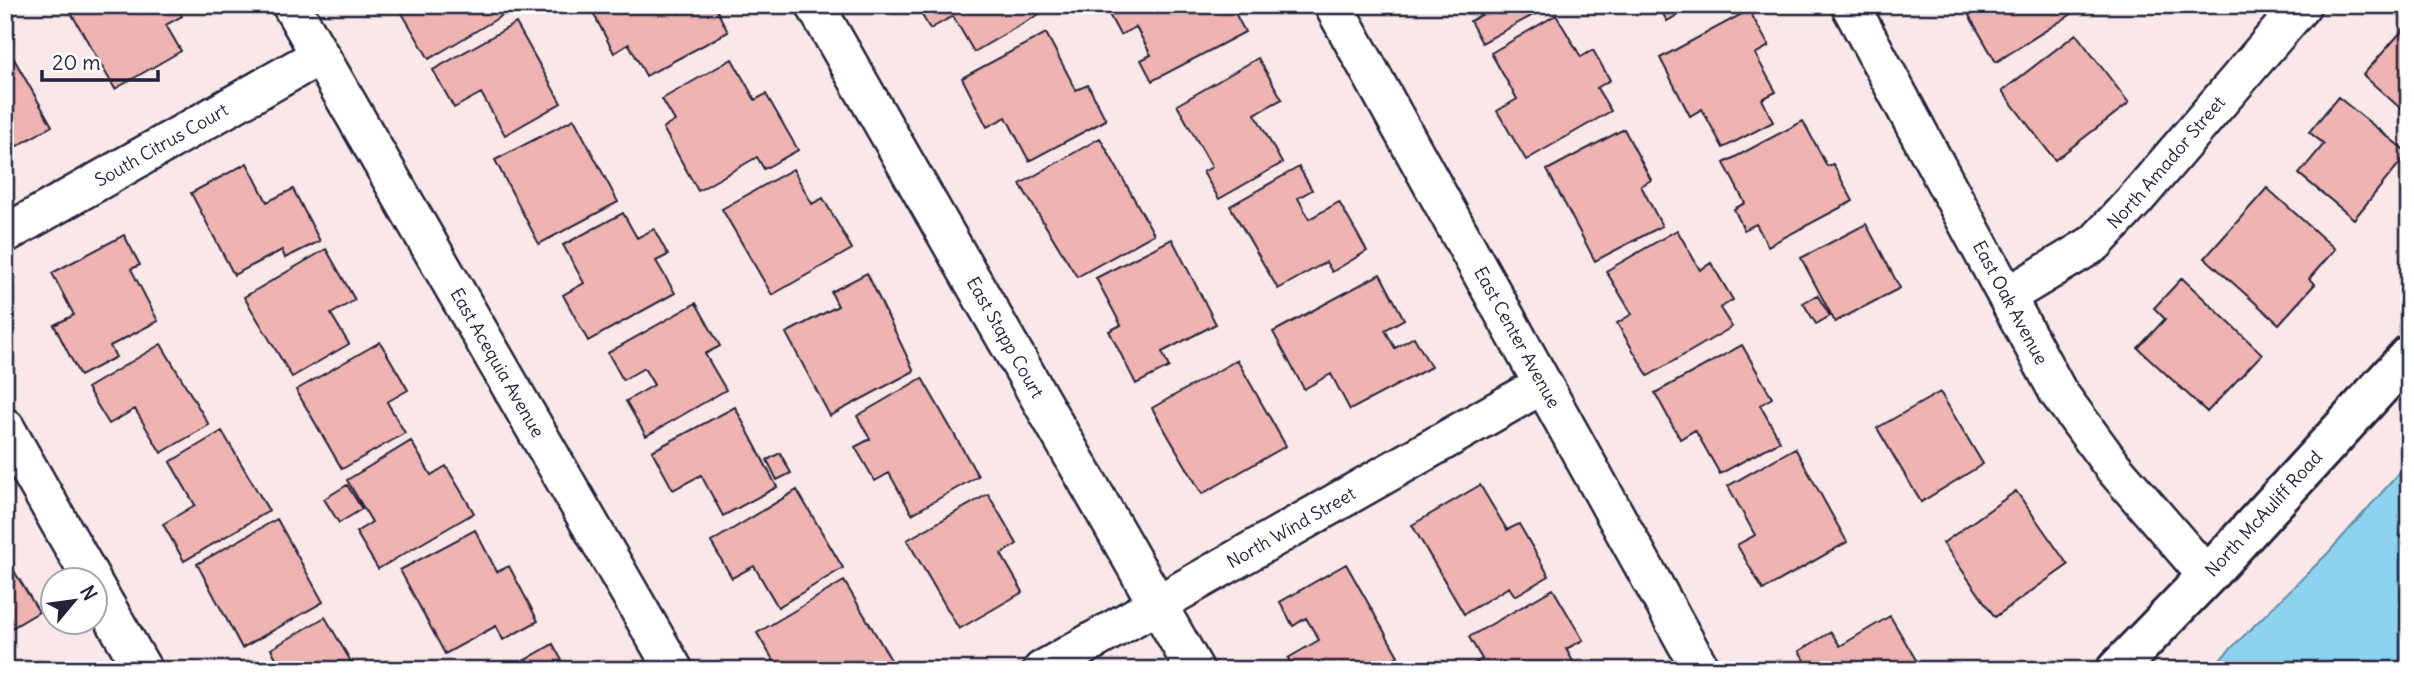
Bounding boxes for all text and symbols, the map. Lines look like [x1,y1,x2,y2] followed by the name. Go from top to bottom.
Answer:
[42,38,158,82] scale bar
[52,49,101,76] text: 20 m
[2102,91,2230,233] street label: North Amador Street
[91,98,232,192] street label: South Citrus Court
[1968,237,2053,368] street label: East Oak Avenue
[1469,262,1566,412] street label: East Center Avenue
[962,273,1049,402] street label: East Stapp Court
[445,284,550,442] street label: East Acequia Avenue
[2200,445,2327,581] street label: North McAuliff Road
[1223,482,1359,573] street label: North Wind Street
[38,566,108,636] north arrow
[75,581,103,604] text: N

